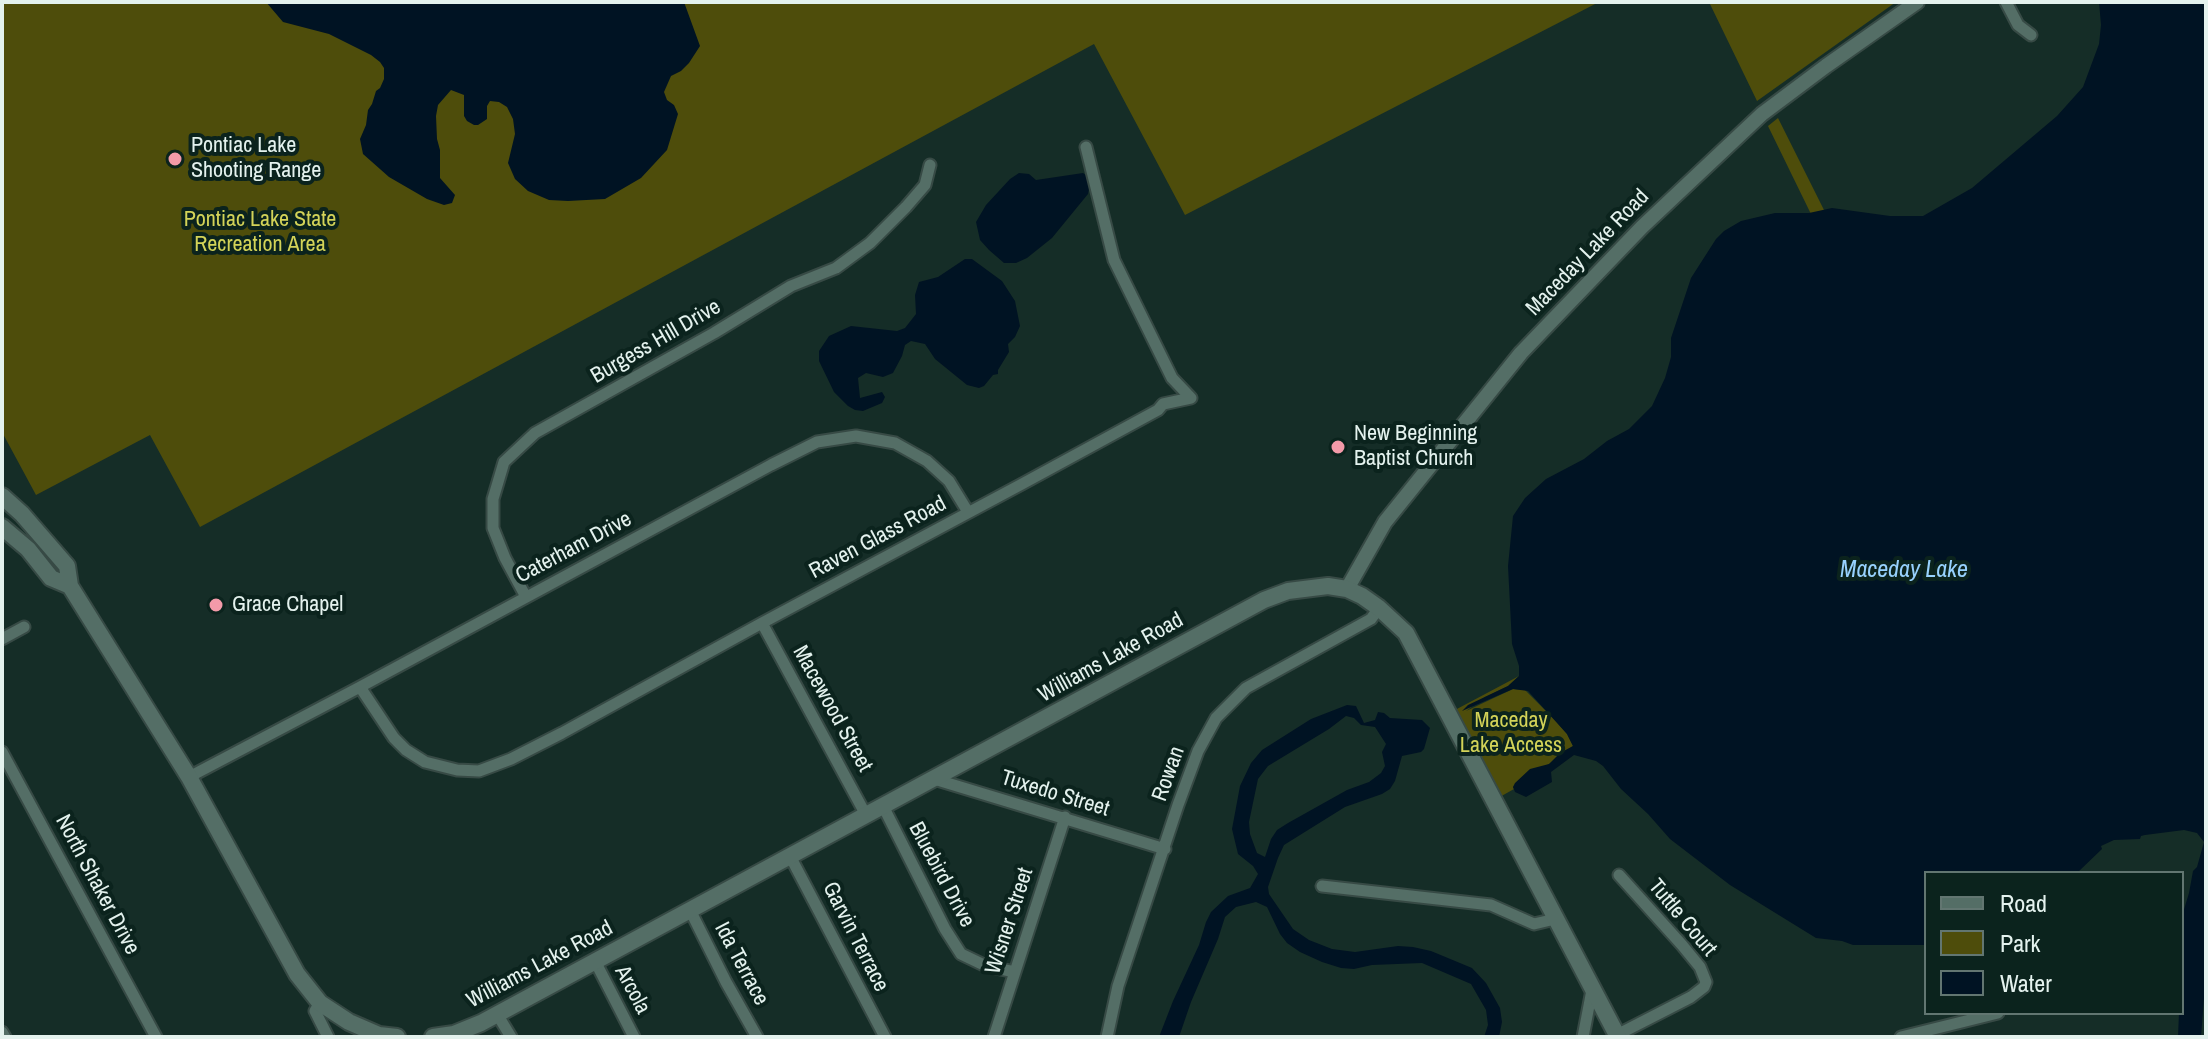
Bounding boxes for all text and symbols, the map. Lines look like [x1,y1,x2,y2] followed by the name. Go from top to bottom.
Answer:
[191,133,321,184] place label: Pontiac Lake Shooting Range
[166,150,184,168] marker: Pontiac Lake Shooting Range
[1521,184,1655,322] street label: Maceday Lake Road
[184,207,336,258] park label: Pontiac Lake State Recreation Area
[586,294,726,390] street label: Burgess Hill Drive
[1354,421,1477,472] place label: New Beginning Baptist Church
[1329,438,1347,456] marker: New Beginning Baptist Church
[805,491,951,585] street label: Raven Glass Road
[512,506,636,590] street label: Caterham Drive
[1840,557,1968,585] water label: Maceday Lake
[232,592,343,618] place label: Grace Chapel
[207,596,225,614] marker: Grace Chapel
[1034,607,1188,709] street label: Williams Lake Road
[786,641,878,777] street label: Macewood Street
[1460,708,1562,760] park label: Maceday Lake Access
[1147,743,1191,805] street label: Rowan
[998,765,1112,823] street label: Tuxedo Street
[49,811,145,959] street label: North Shaker Drive
[902,818,980,932] street label: Bluebird Drive
[980,864,1040,978] street label: Wisner Street
[1924,871,2184,1015] legend
[1642,874,1722,962] street label: Tuttle Court
[816,878,894,996] street label: Garvin Terrace
[2000,887,2047,919] text: Road
[463,915,617,1015] street label: Williams Lake Road
[708,918,774,1010] street label: Ida Terrace
[2000,927,2040,959] text: Park
[608,961,656,1019] street label: Arcola
[2000,967,2052,999] text: Water

